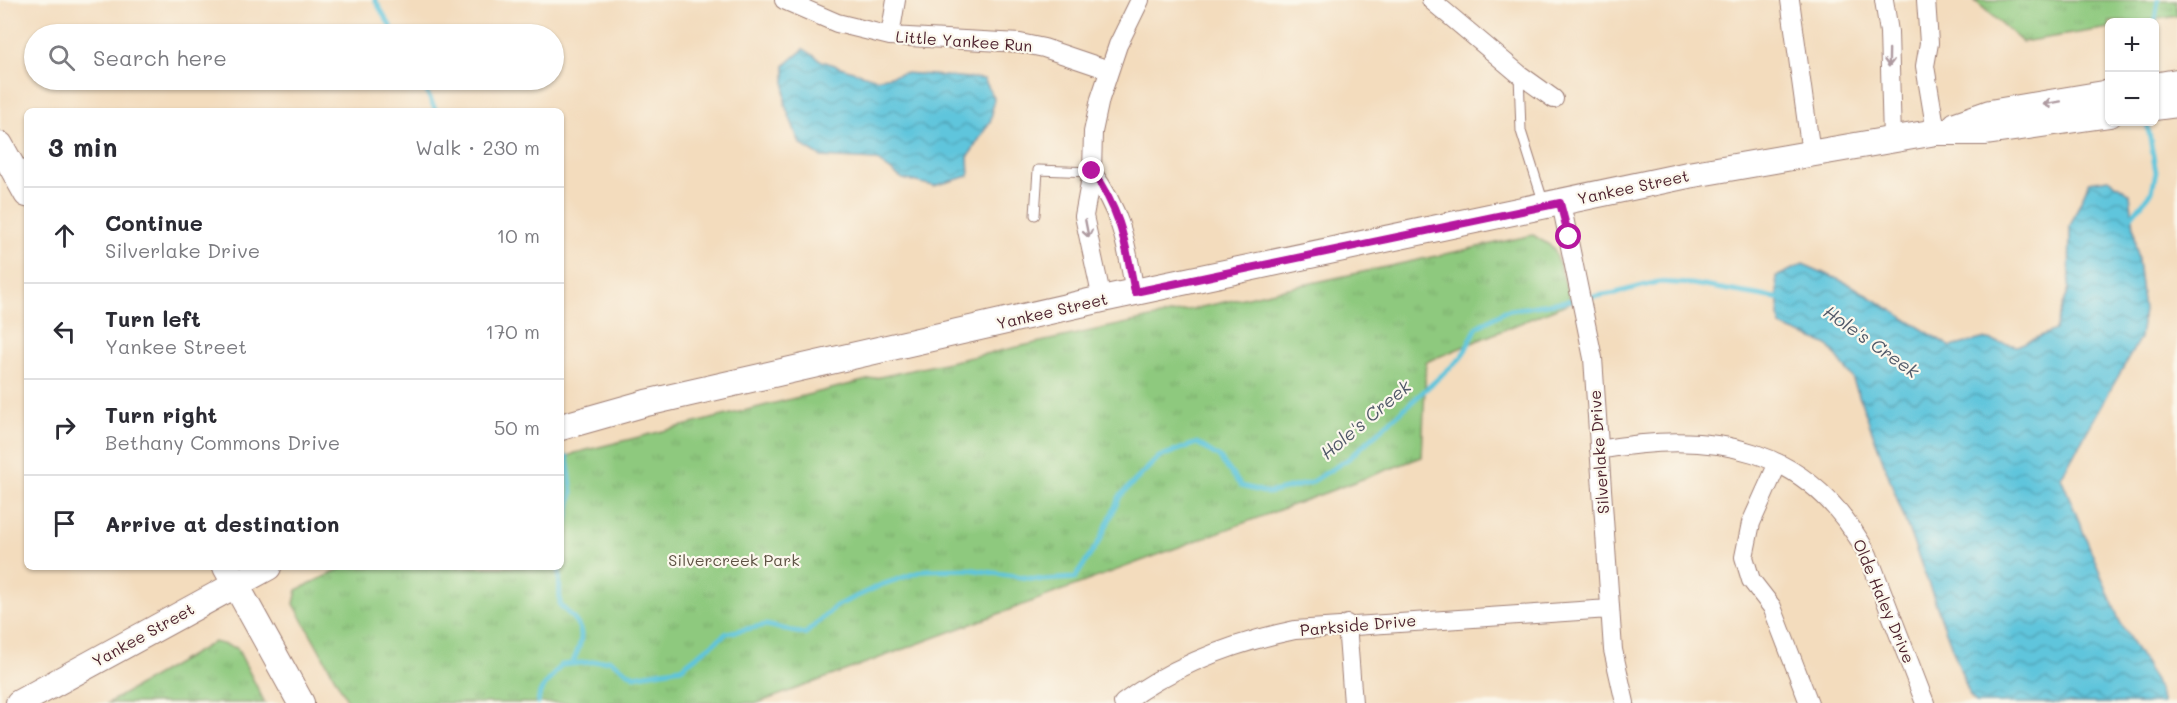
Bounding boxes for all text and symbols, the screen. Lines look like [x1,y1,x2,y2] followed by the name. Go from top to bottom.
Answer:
[2105,18,2159,126] map controls
[2105,18,2159,72] button: +
[24,24,564,90] search box
[895,25,1033,56] street label: Little Yankee Run
[45,41,78,74] icon: search
[93,43,227,72] text: Search here
[1883,48,1895,68] one-way arrow
[2105,72,2159,126] button: −
[2042,98,2062,109] one-way arrow
[48,130,117,164] text: 3 min
[415,134,540,160] text: Walk · 230 m
[1078,157,1104,183] route end
[1575,164,1691,209] street label: Yankee Street
[105,208,203,237] text: Continue
[48,219,81,252] icon: ahead
[1082,219,1093,238] one-way arrow
[496,222,540,248] text: 10 m
[1555,223,1581,249] route start
[105,237,260,263] text: Silverlake Drive
[994,287,1110,334] street label: Yankee Street
[1819,299,1924,383] water label: Hole's Creek
[105,304,201,333] text: Turn left
[48,315,81,348] icon: left
[485,318,540,344] text: 170 m
[105,333,247,359] text: Yankee Street
[1315,374,1416,464] water label: Hole's Creek
[1584,389,1613,515] street label: Silverlake Drive
[105,400,217,429] text: Turn right
[48,411,81,444] icon: right
[494,414,540,440] text: 50 m
[105,429,340,455] text: Bethany Commons Drive
[48,507,81,540] icon: arrive
[105,509,340,538] text: Arrive at destination
[1849,536,1920,666] street label: Olde Haley Drive
[668,549,800,570] park label: Silvercreek Park
[88,598,198,671] street label: Yankee Street
[1299,609,1417,640] street label: Parkside Drive

